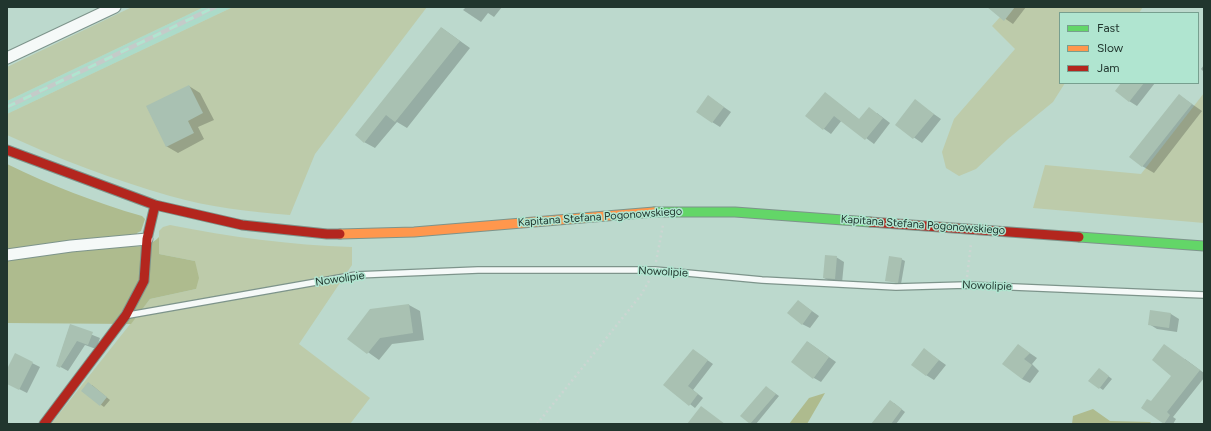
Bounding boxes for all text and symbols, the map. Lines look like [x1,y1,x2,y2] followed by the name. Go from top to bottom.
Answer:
[1059,12,1199,84] legend
[1097,21,1120,35] text: Fast
[1097,41,1123,55] text: Slow
[1097,61,1120,75] text: Jam
[517,205,683,229] street label: Kapitana Stefana Pogonowskiego
[840,213,1006,237] street label: Kapitana Stefana Pogonowskiego
[638,264,688,280] street label: Nowolipie
[314,269,366,289] street label: Nowolipie
[962,279,1012,293] street label: Nowolipie

